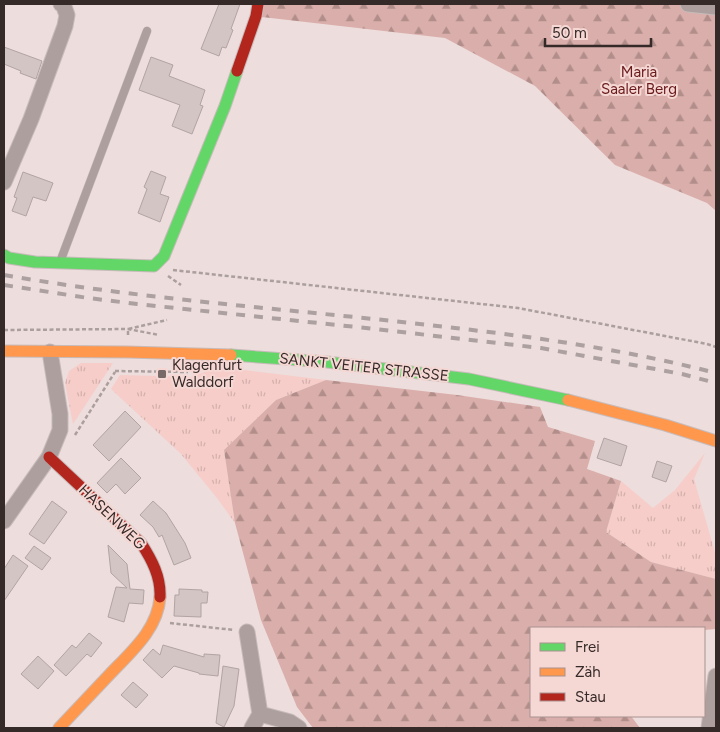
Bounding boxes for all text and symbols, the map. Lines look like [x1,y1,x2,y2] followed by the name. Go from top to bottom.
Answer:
[545,15,651,47] scale bar
[552,24,587,42] text: 50 m
[601,63,677,98] park label: Maria Saaler Berg
[278,349,450,385] street label: SANKT VEITER STRASSE
[172,356,242,391] place label: Klagenfurt Walddorf
[156,368,168,380] marker: Klagenfurt Walddorf
[75,481,149,553] street label: HASENWEG
[530,627,705,717] legend
[575,638,600,656] text: Frei
[575,663,601,681] text: Zäh
[575,688,606,706] text: Stau

